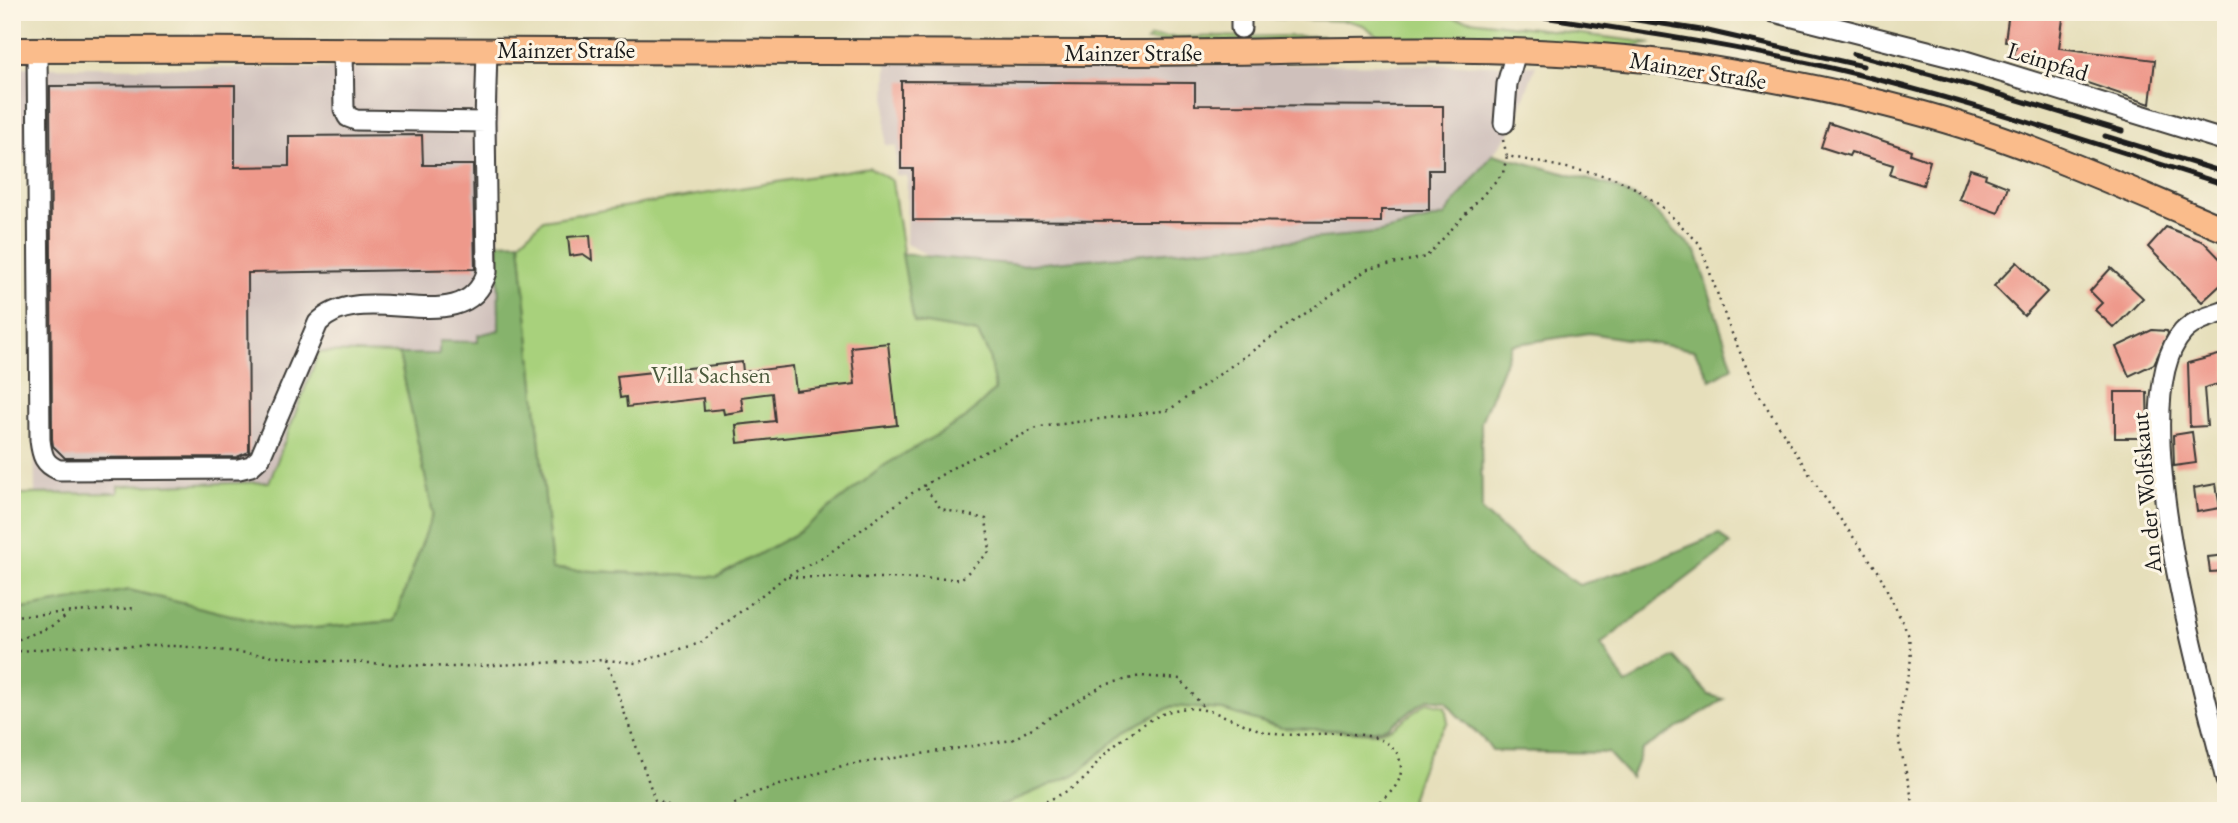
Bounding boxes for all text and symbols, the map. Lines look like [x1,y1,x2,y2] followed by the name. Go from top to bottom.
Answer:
[497,34,635,65] street label: Mainzer Straße
[2004,34,2093,88] street label: Leinpfad
[1064,37,1202,68] street label: Mainzer Straße
[1627,44,1769,96] street label: Mainzer Straße
[651,359,771,390] park label: Villa Sachsen
[2123,411,2169,576] street label: An der Wolfskaut

